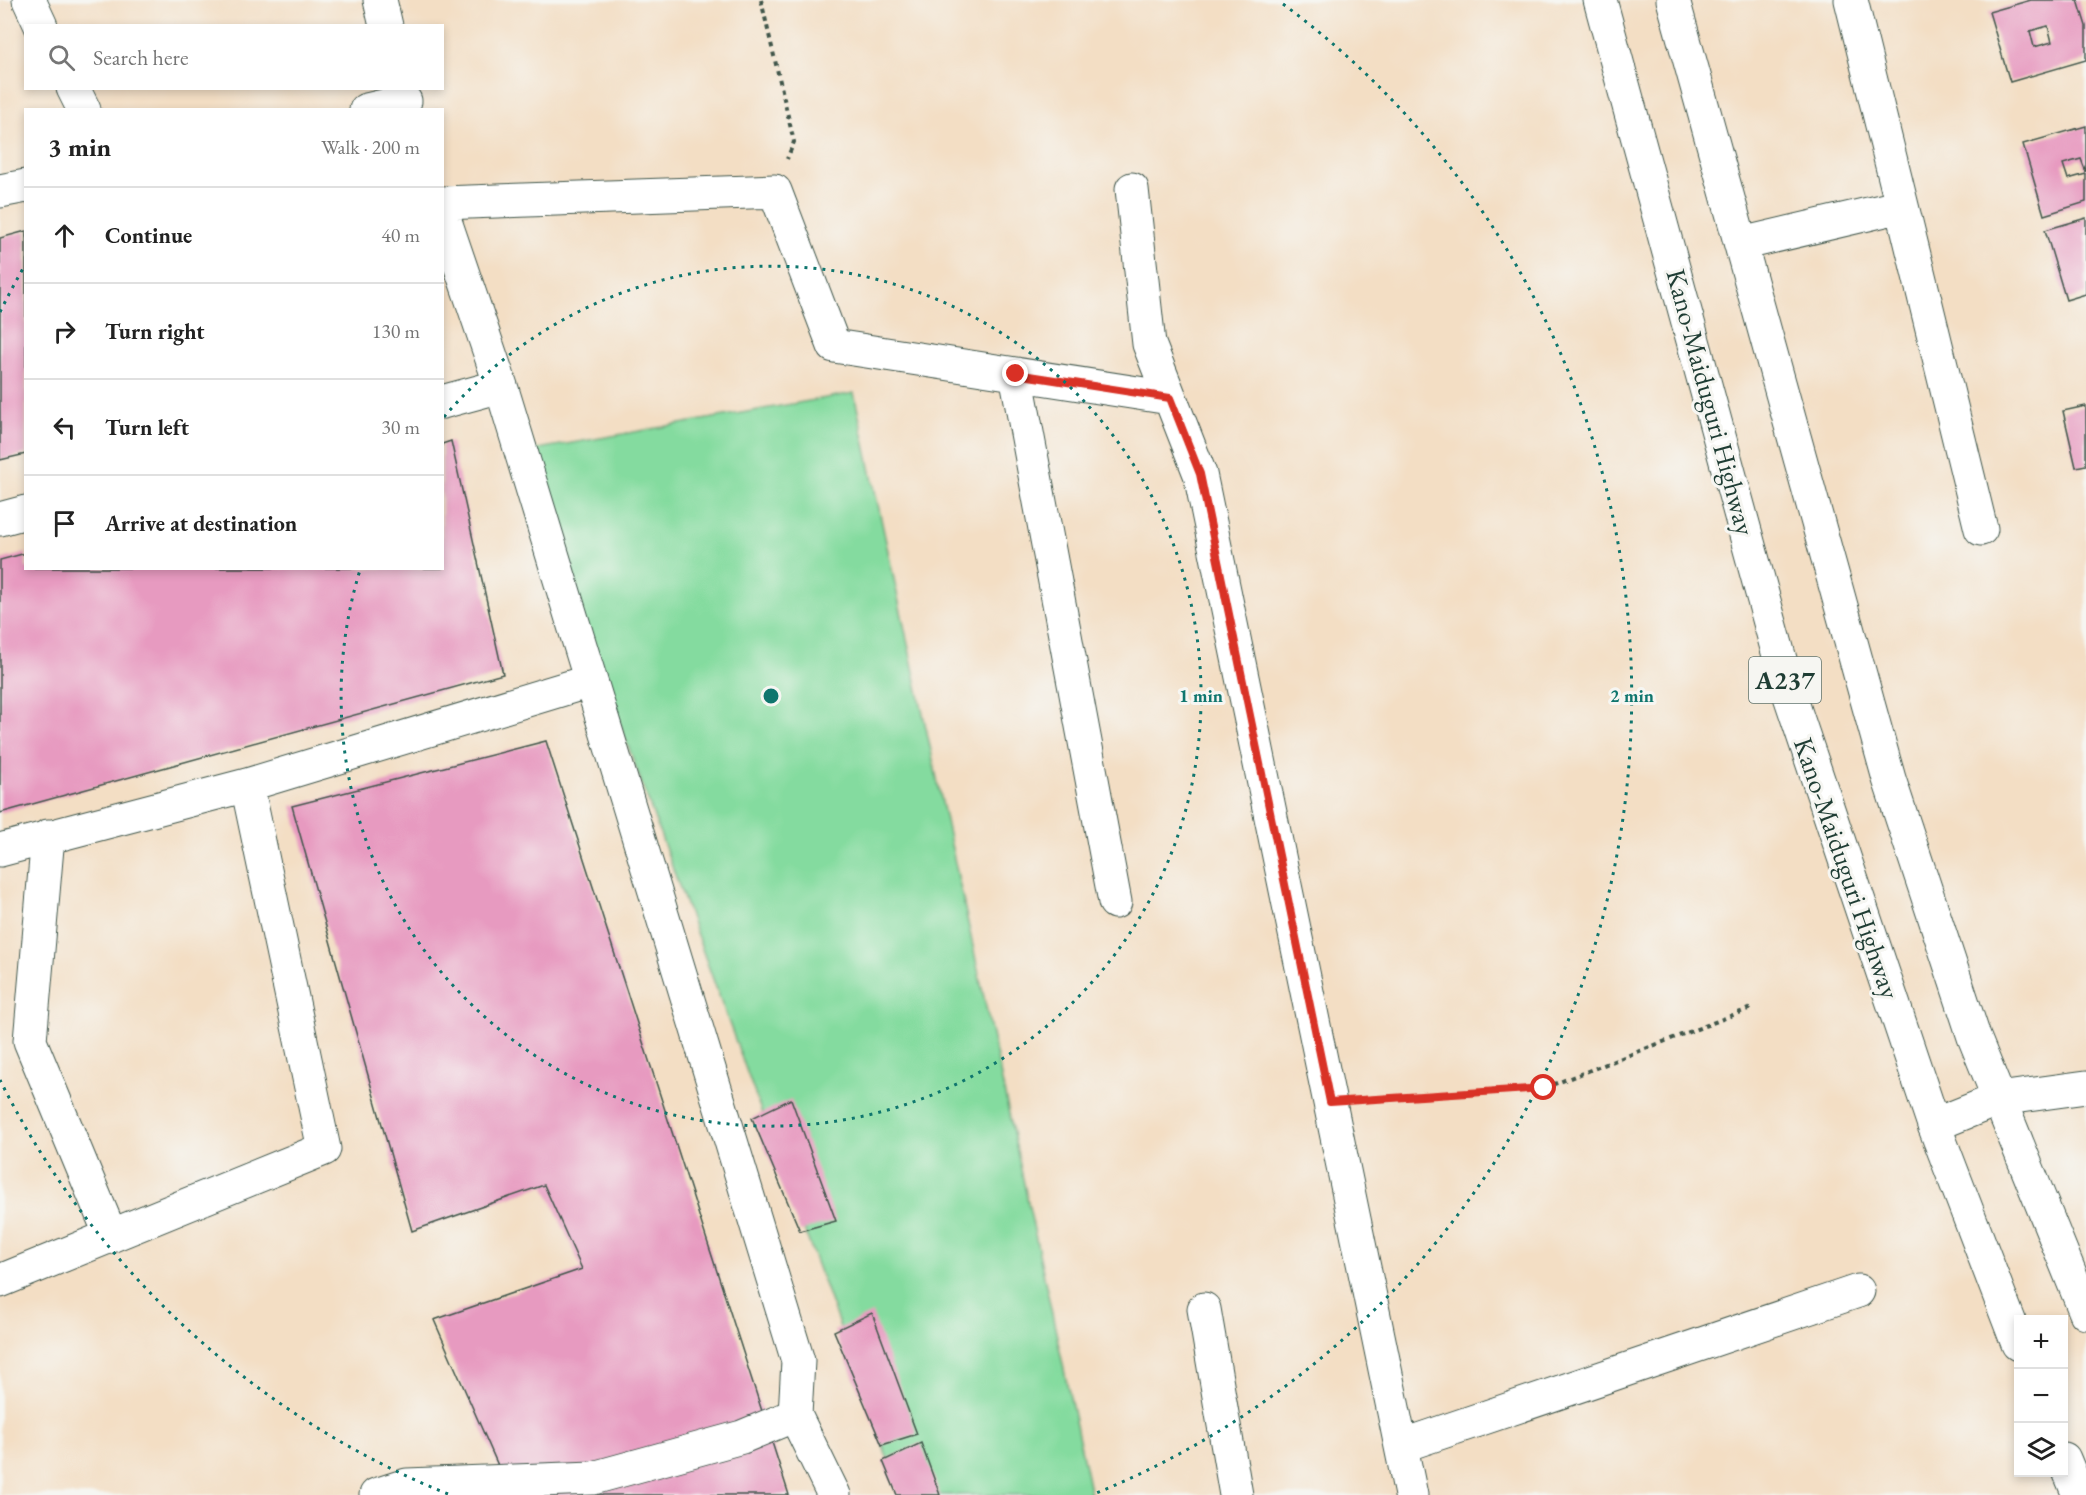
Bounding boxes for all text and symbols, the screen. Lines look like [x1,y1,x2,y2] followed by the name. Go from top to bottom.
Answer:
[24,24,444,90] search box
[45,41,78,74] icon: search
[93,43,188,72] text: Search here
[48,130,111,164] text: 3 min
[321,134,420,160] text: Walk · 200 m
[48,219,81,252] icon: ahead
[105,221,192,250] text: Continue
[381,222,420,248] text: 40 m
[1659,265,1763,539] street label: Kano-Maiduguri Highway
[48,315,81,348] icon: right
[105,317,204,346] text: Turn right
[372,318,420,344] text: 130 m
[1002,360,1028,386] route end
[48,411,81,444] icon: left
[105,413,189,442] text: Turn left
[381,414,420,440] text: 30 m
[48,507,81,540] icon: arrive
[105,509,297,538] text: Arrive at destination
[1749,657,1821,703] road number: A237
[1179,684,1223,707] text: 1 min
[1610,684,1654,707] text: 2 min
[761,686,781,706] centre of rings
[1786,733,1908,1003] street label: Kano-Maiduguri Highway
[1530,1074,1556,1100] route start
[2014,1315,2068,1477] map controls
[2014,1315,2068,1369] button: +
[2014,1369,2068,1423] button: −
[2014,1423,2068,1477] button: layers

